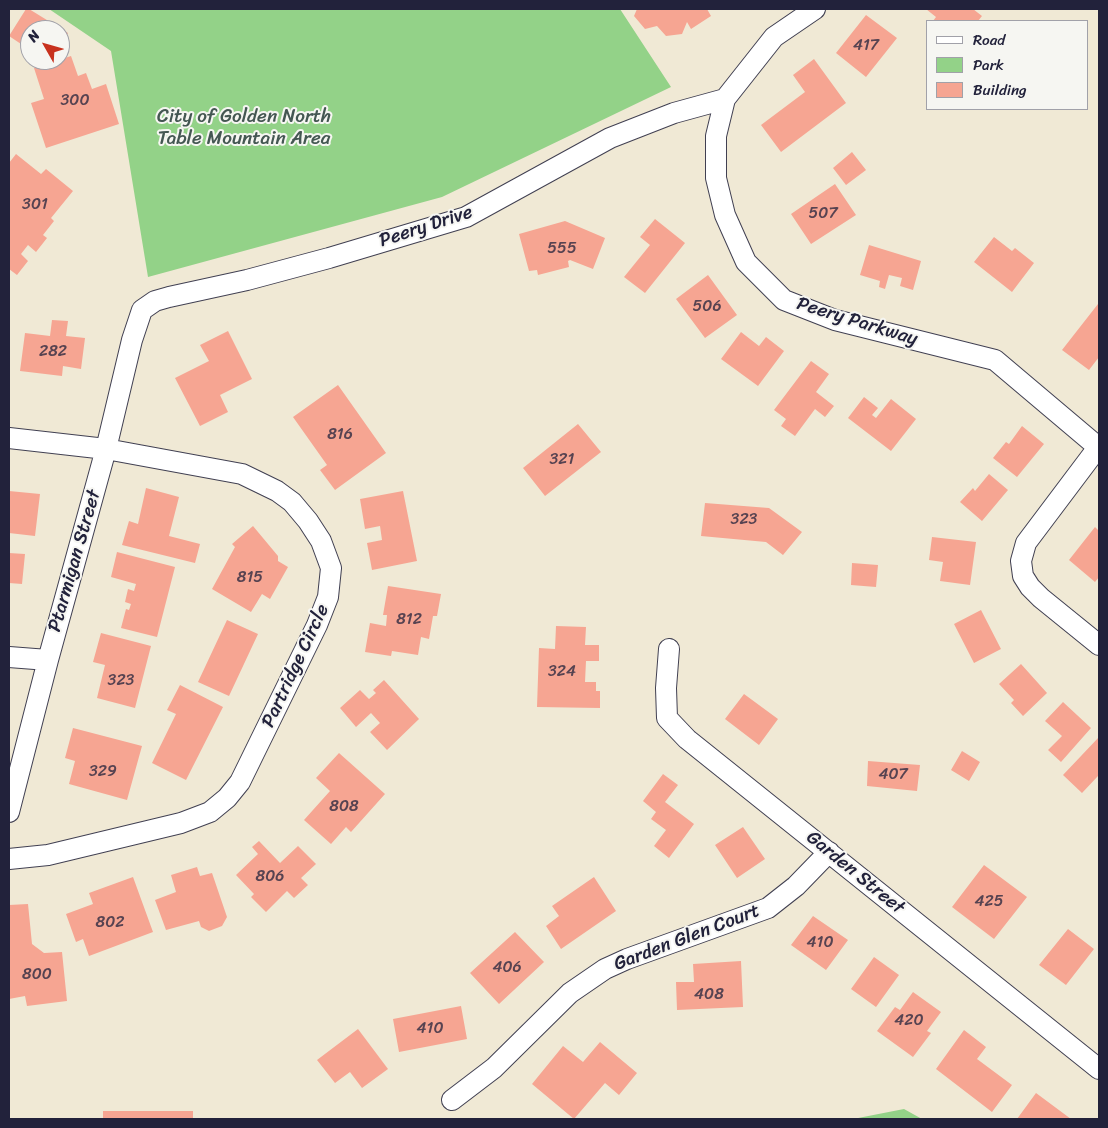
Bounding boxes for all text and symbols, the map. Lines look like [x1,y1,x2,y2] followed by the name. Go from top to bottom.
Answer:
[20,20,70,70] north arrow
[926,20,1088,110] legend
[21,25,46,48] text: N
[973,27,1005,53] text: Road
[853,36,879,56] house number: 417
[973,52,1004,78] text: Park
[973,77,1027,103] text: Building
[60,91,90,111] house number: 300
[157,106,331,150] park label: City of Golden North Table Mountain Area
[22,195,48,215] house number: 301
[377,201,475,253] street label: Peery Drive
[808,204,838,224] house number: 507
[547,239,577,259] house number: 555
[794,293,920,351] street label: Peery Parkway
[693,297,721,317] house number: 506
[39,342,67,362] house number: 282
[327,425,353,445] house number: 816
[550,450,574,470] house number: 321
[44,487,106,635] street label: Ptarmigan Street
[731,510,757,530] house number: 323
[237,568,263,588] house number: 815
[257,601,335,731] street label: Partridge Circle
[396,610,422,630] house number: 812
[548,662,576,682] house number: 324
[108,671,134,691] house number: 323
[89,762,117,782] house number: 329
[878,765,908,785] house number: 407
[329,797,359,817] house number: 808
[801,827,909,919] street label: Garden Street
[256,867,284,887] house number: 806
[974,892,1004,912] house number: 425
[611,900,763,976] street label: Garden Glen Court
[96,913,124,933] house number: 802
[807,933,833,953] house number: 410
[492,958,522,978] house number: 406
[22,965,52,985] house number: 800
[694,985,724,1005] house number: 408
[894,1011,924,1031] house number: 420
[417,1019,443,1039] house number: 410

